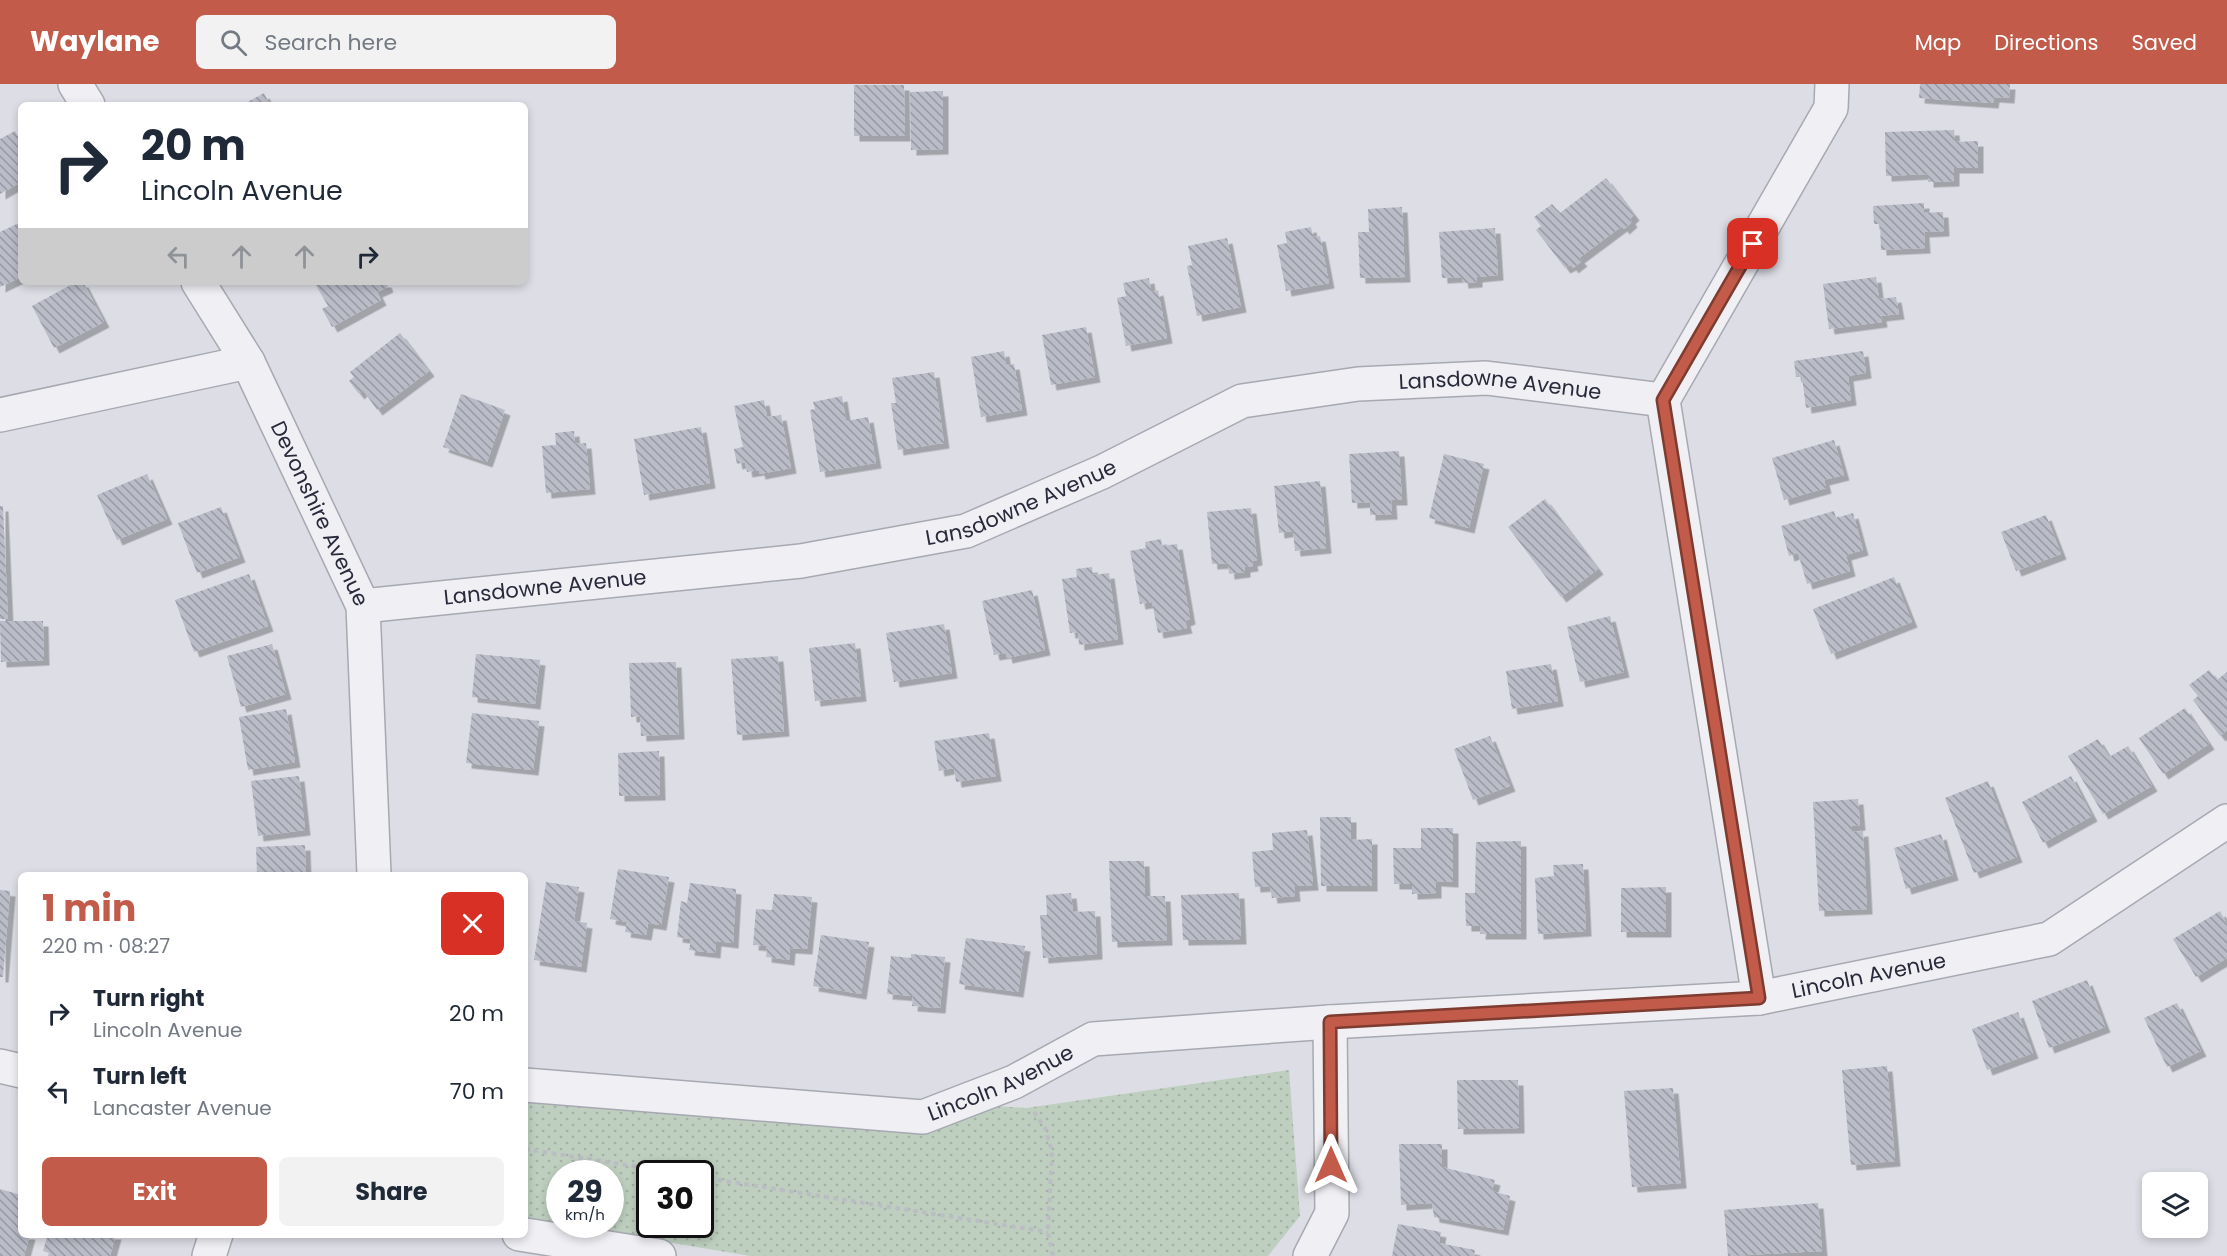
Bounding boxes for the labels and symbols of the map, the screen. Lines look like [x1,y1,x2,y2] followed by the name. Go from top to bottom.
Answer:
[1727,218,1778,269] pin
[1398,363,1603,406] street label: Lansdowne Avenue
[264,416,376,611] street label: Devonshire Avenue
[923,452,1121,552] street label: Lansdowne Avenue
[442,562,648,612] street label: Lansdowne Avenue
[1789,945,1948,1005] street label: Lincoln Avenue
[923,1037,1078,1128] street label: Lincoln Avenue
[1299,1133,1363,1197] position arrow
[636,1160,714,1238] speed limit sign: 30

